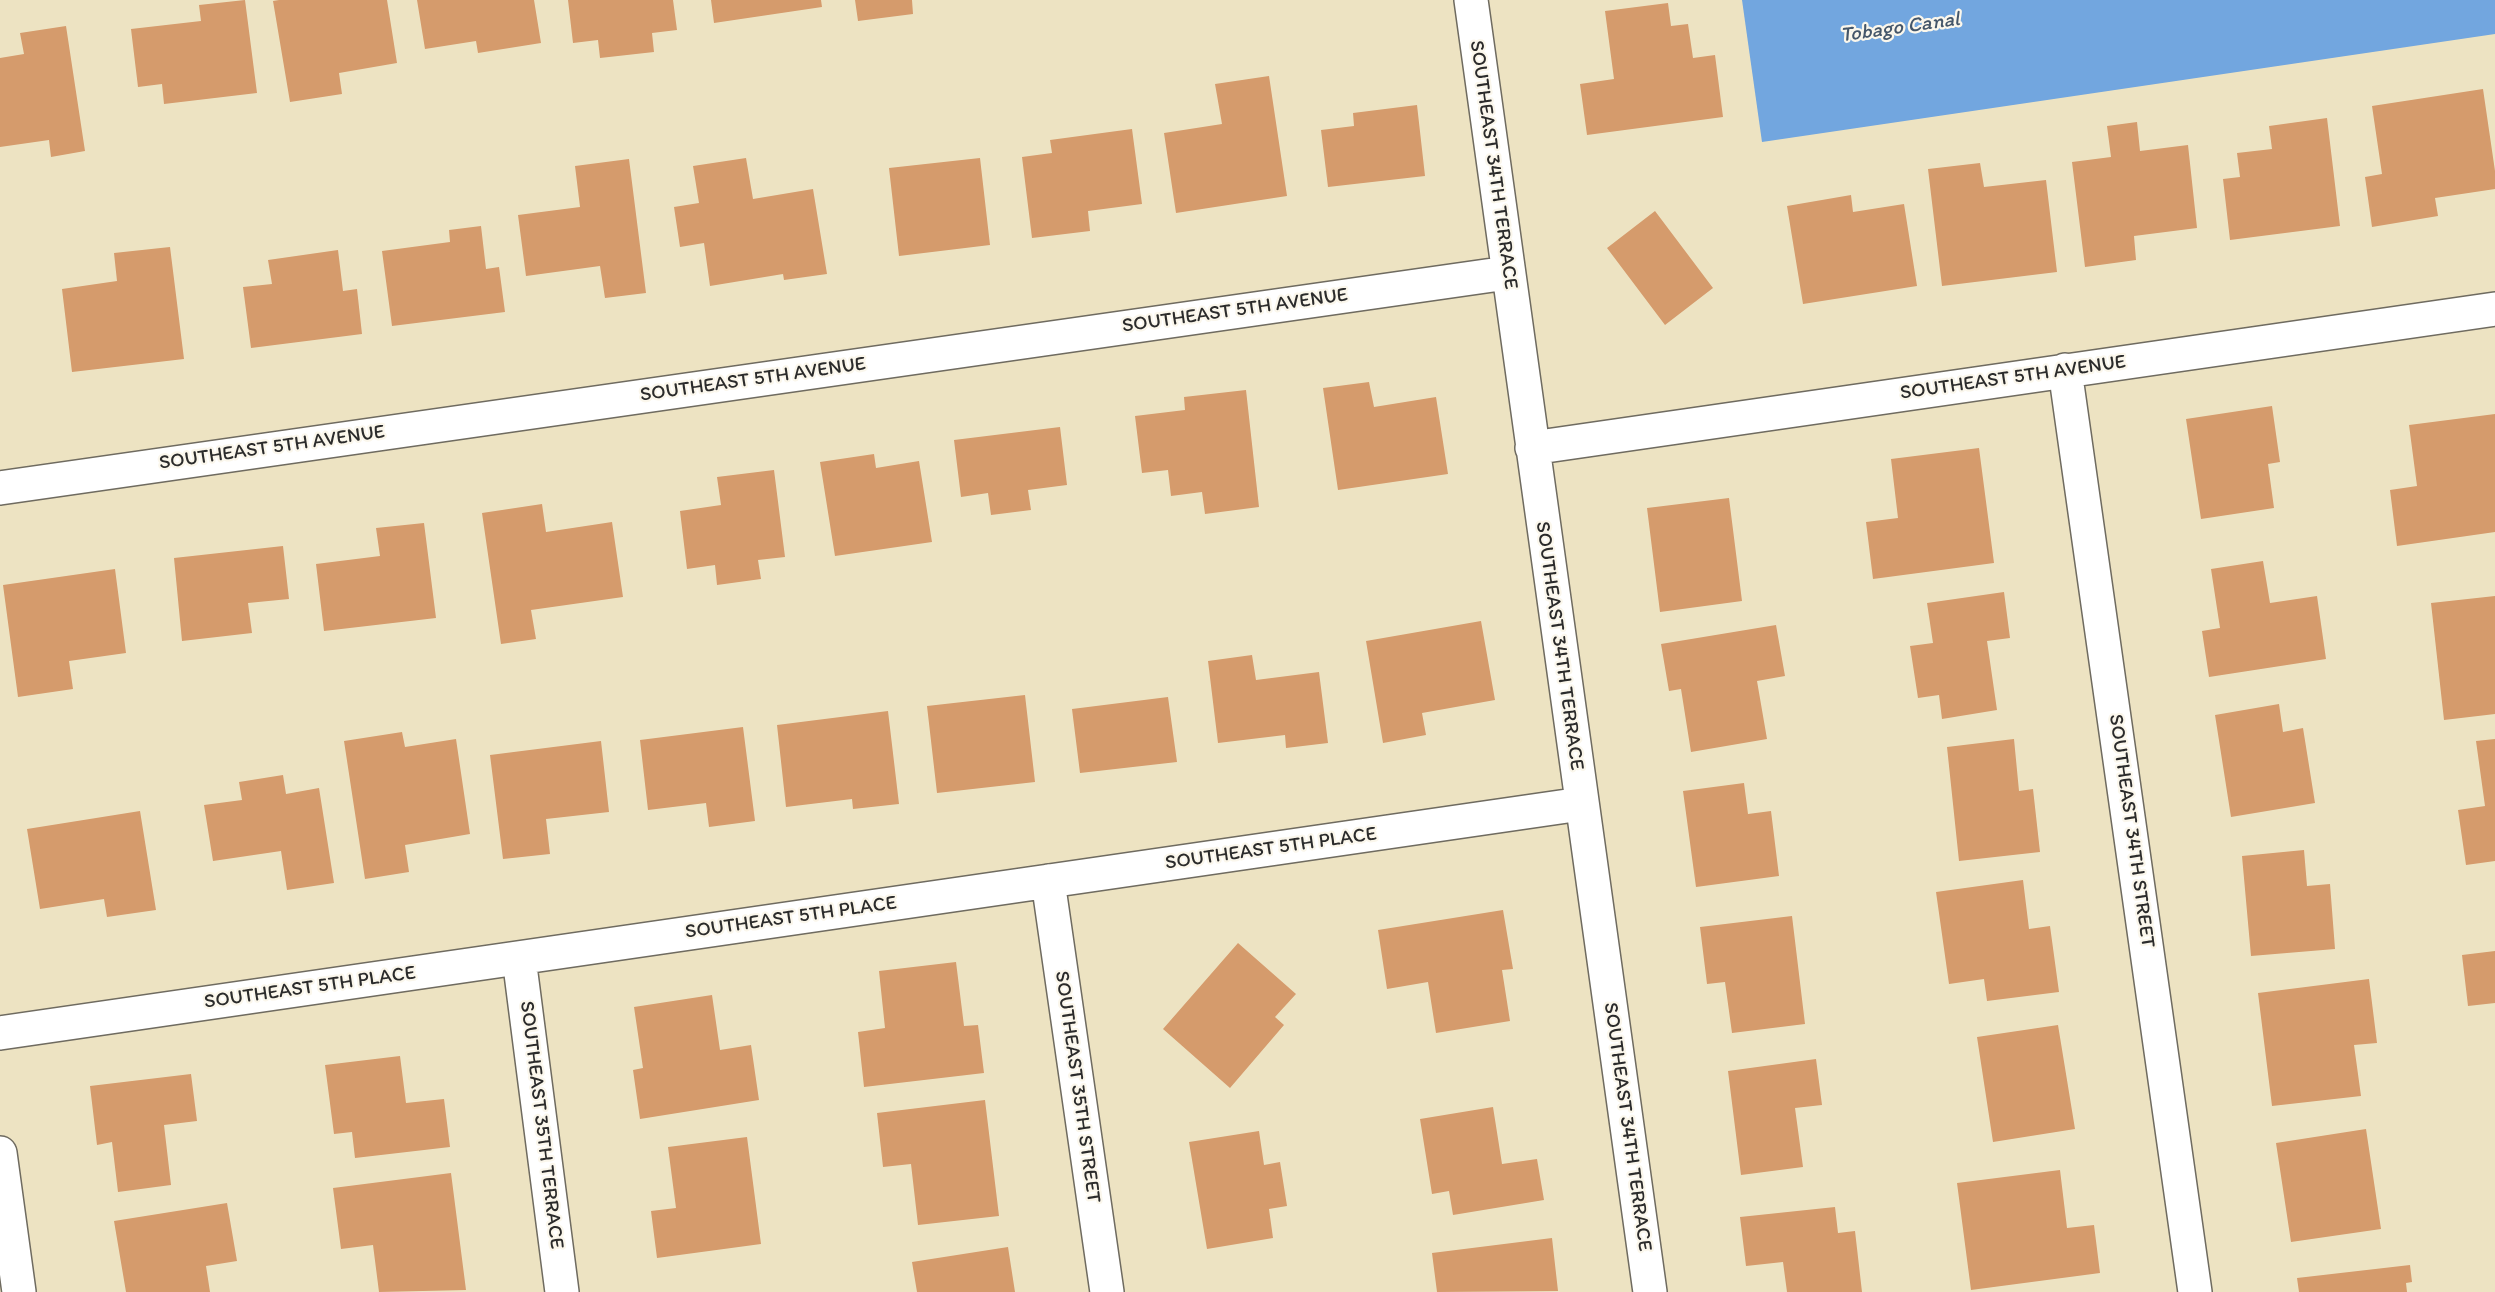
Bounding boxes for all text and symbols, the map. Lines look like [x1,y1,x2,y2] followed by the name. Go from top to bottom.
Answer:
[1839,7,1961,49] water label: Tobago Canal
[1464,39,1522,291] street label: SOUTHEAST 34TH TERRACE
[1121,283,1349,339] street label: SOUTHEAST 5TH AVENUE
[1899,350,2127,406] street label: SOUTHEAST 5TH AVENUE
[639,352,867,408] street label: SOUTHEAST 5TH AVENUE
[158,420,386,476] street label: SOUTHEAST 5TH AVENUE
[1530,520,1588,772] street label: SOUTHEAST 34TH TERRACE
[2103,713,2159,949] street label: SOUTHEAST 34TH STREET
[1164,822,1378,876] street label: SOUTHEAST 5TH PLACE
[684,891,898,945] street label: SOUTHEAST 5TH PLACE
[203,961,417,1015] street label: SOUTHEAST 5TH PLACE
[1049,969,1105,1205] street label: SOUTHEAST 35TH STREET
[514,1000,568,1250] street label: SOUTHEAST 35TH TERRACE
[1598,1001,1656,1253] street label: SOUTHEAST 34TH TERRACE

